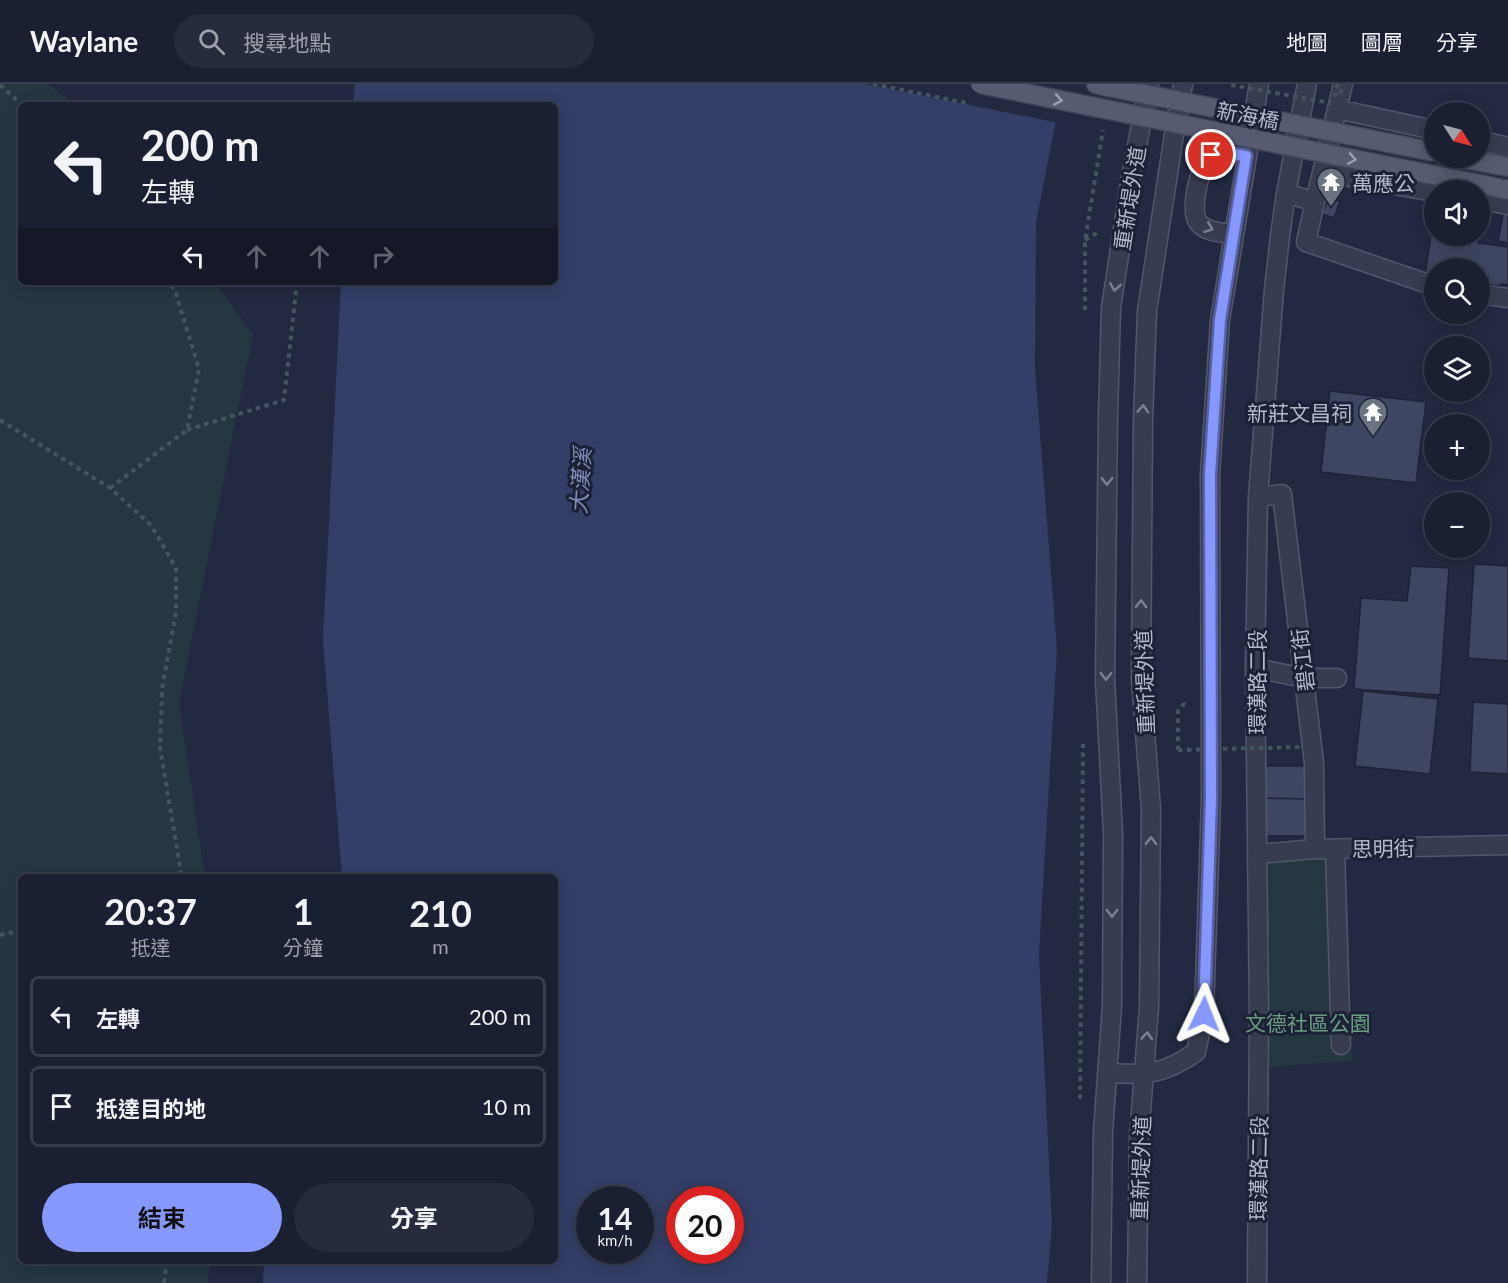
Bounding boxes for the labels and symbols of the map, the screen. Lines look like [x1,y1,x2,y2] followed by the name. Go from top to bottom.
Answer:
[1053,93,1063,106] one-way arrow
[1215,97,1281,133] street label: 新海橋
[1424,102,1490,168] north arrow
[1185,129,1236,180] pin
[1108,144,1150,252] street label: 重新堤外道
[1347,152,1357,165] one-way arrow
[1315,166,1347,208] temple icon: 萬應公
[1352,170,1415,195] place label: 萬應公
[1202,221,1213,233] one-way arrow
[1109,282,1121,291] one-way arrow
[1357,396,1389,438] temple icon: 新莊文昌祠
[1247,400,1352,425] place label: 新莊文昌祠
[1137,405,1150,414] one-way arrow
[564,444,596,515] water label: 大漢溪
[1101,477,1113,486] one-way arrow
[1135,600,1147,609] one-way arrow
[1286,627,1318,693] street label: 碧江街
[1130,629,1158,735] street label: 重新堤外道
[1244,630,1269,735] street label: 環漢路二段
[1100,672,1112,681] one-way arrow
[1351,835,1415,861] street label: 思明街
[1145,836,1157,845] one-way arrow
[1106,909,1118,918] one-way arrow
[1172,982,1236,1046] position arrow
[1245,1010,1371,1035] park label: 文德社區公園
[1141,1031,1154,1040] one-way arrow
[1126,1115,1154,1221] street label: 重新堤外道
[1245,1115,1271,1221] street label: 環漢路二段
[666,1186,744,1264] speed limit sign: 20

